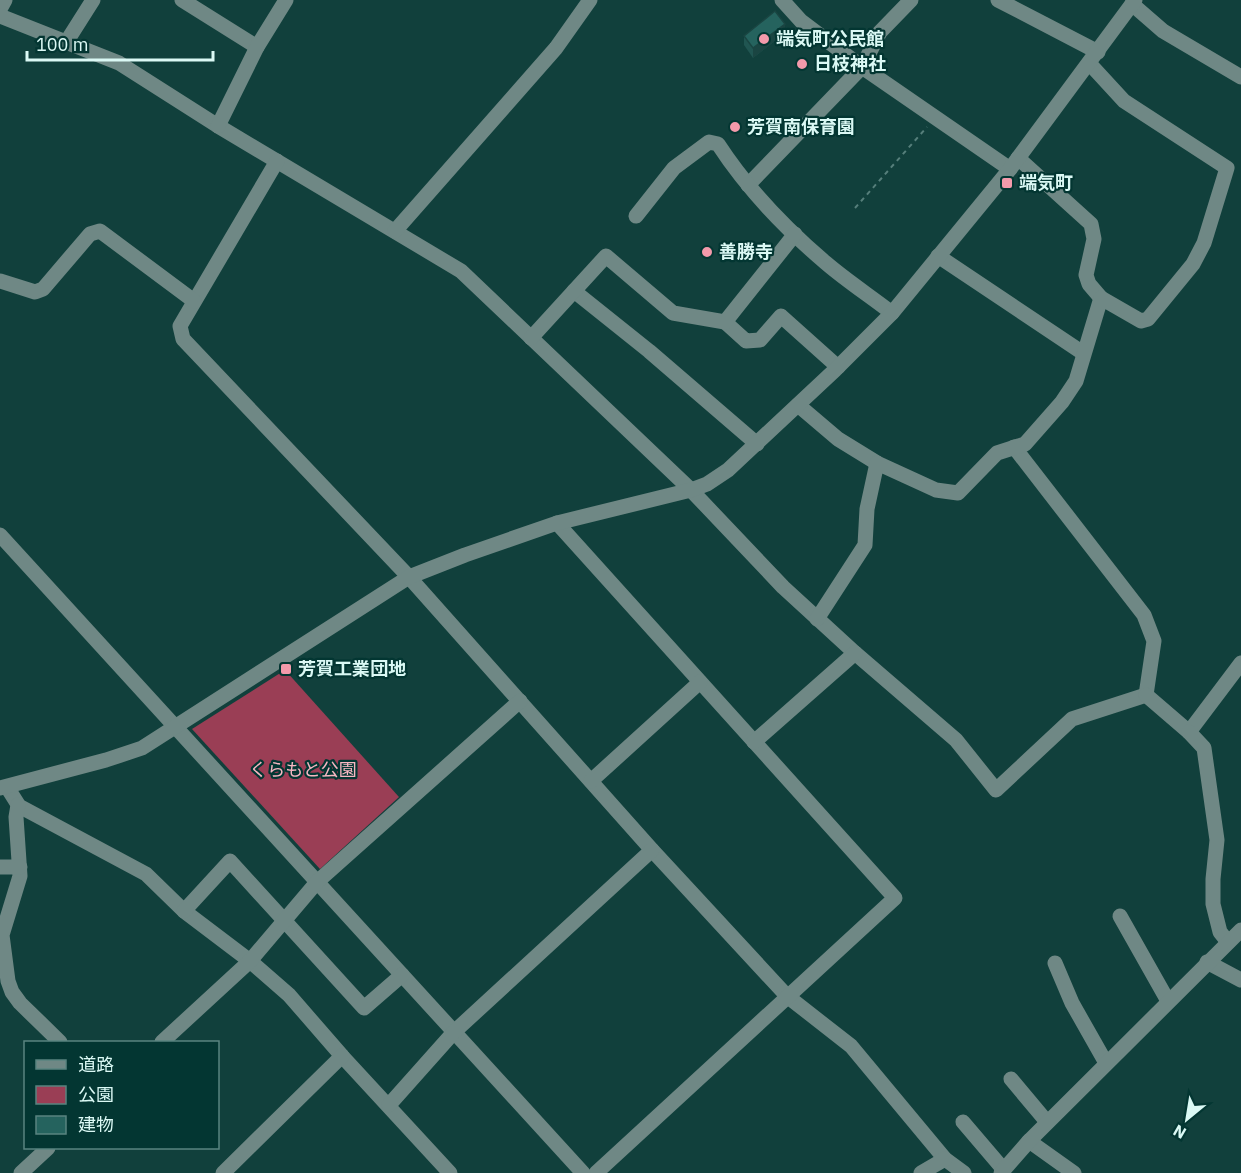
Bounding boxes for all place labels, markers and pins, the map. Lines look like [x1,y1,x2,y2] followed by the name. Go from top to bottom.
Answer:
[776,27,884,50] place label: 端気町公民館
[757,32,771,46] marker: 端気町公民館
[814,52,886,75] place label: 日枝神社
[795,57,809,71] marker: 日枝神社
[747,115,855,138] place label: 芳賀南保育園
[728,120,742,134] marker: 芳賀南保育園
[1019,171,1073,194] place label: 端気町
[1000,176,1014,190] marker: 端気町
[719,240,773,263] place label: 善勝寺
[700,245,714,259] marker: 善勝寺
[298,657,406,680] place label: 芳賀工業団地
[279,662,293,676] marker: 芳賀工業団地

